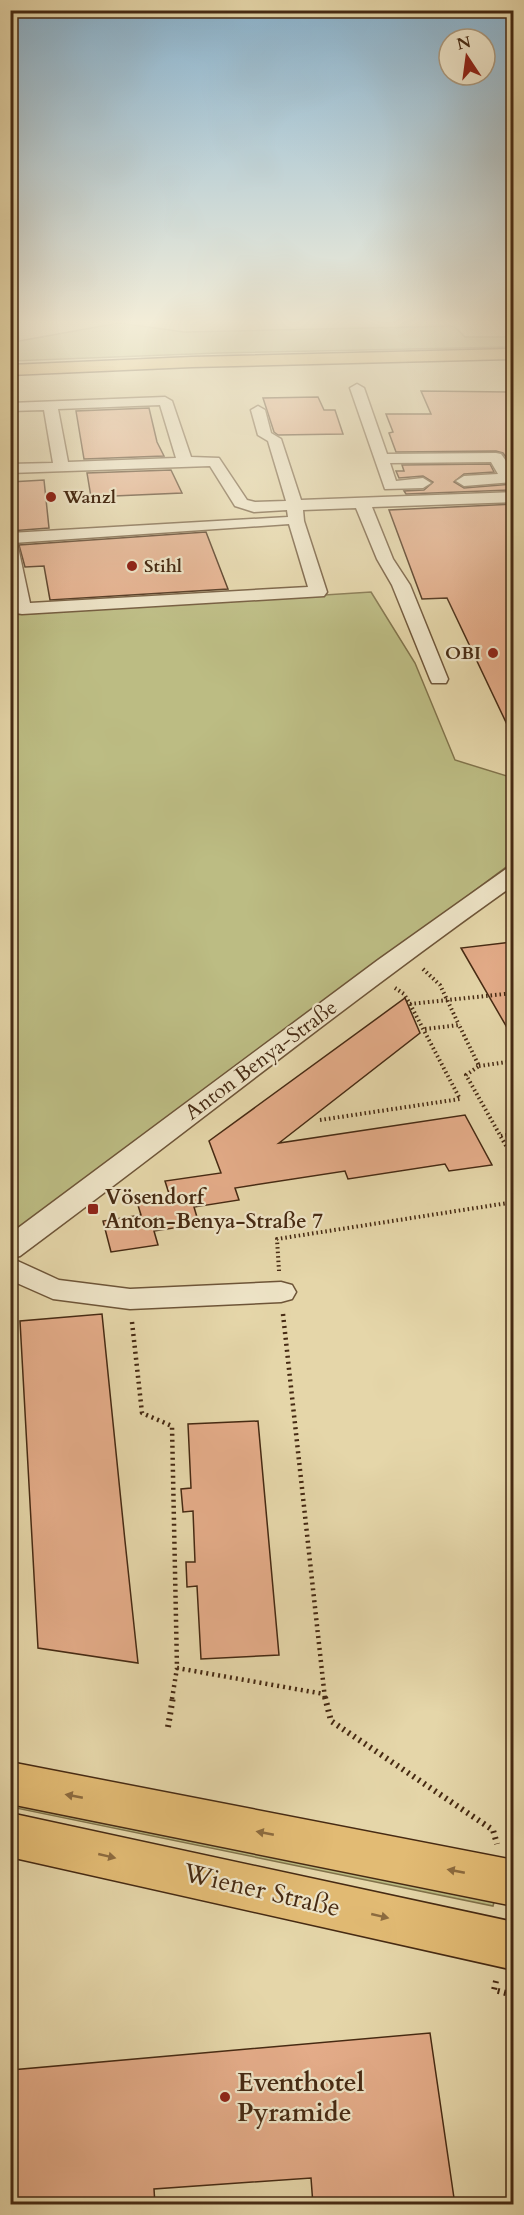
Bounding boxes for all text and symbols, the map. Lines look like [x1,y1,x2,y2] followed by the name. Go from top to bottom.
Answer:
[437,27,497,87] north arrow
[455,31,473,56] text: N
[62,485,116,510] place label: Wanzl
[44,490,58,504] marker: Wanzl
[144,554,182,579] place label: Stihl
[125,559,139,573] marker: Stihl
[445,641,481,666] place label: OBI
[486,646,500,660] marker: OBI
[179,993,343,1127] street label: Anton Benya-Straße
[105,1183,323,1236] place label: Vösendorf Anton-Benya-Straße 7
[86,1202,100,1216] marker: Vösendorf Anton-Benya-Straße 7
[64,1791,83,1800] one-way arrow
[255,1828,274,1837] one-way arrow
[98,1851,117,1861] one-way arrow
[179,1855,344,1925] street label: Wiener Straße
[446,1866,465,1875] one-way arrow
[370,1912,389,1922] one-way arrow
[237,2065,365,2130] place label: Eventhotel Pyramide
[218,2090,232,2104] marker: Eventhotel Pyramide

